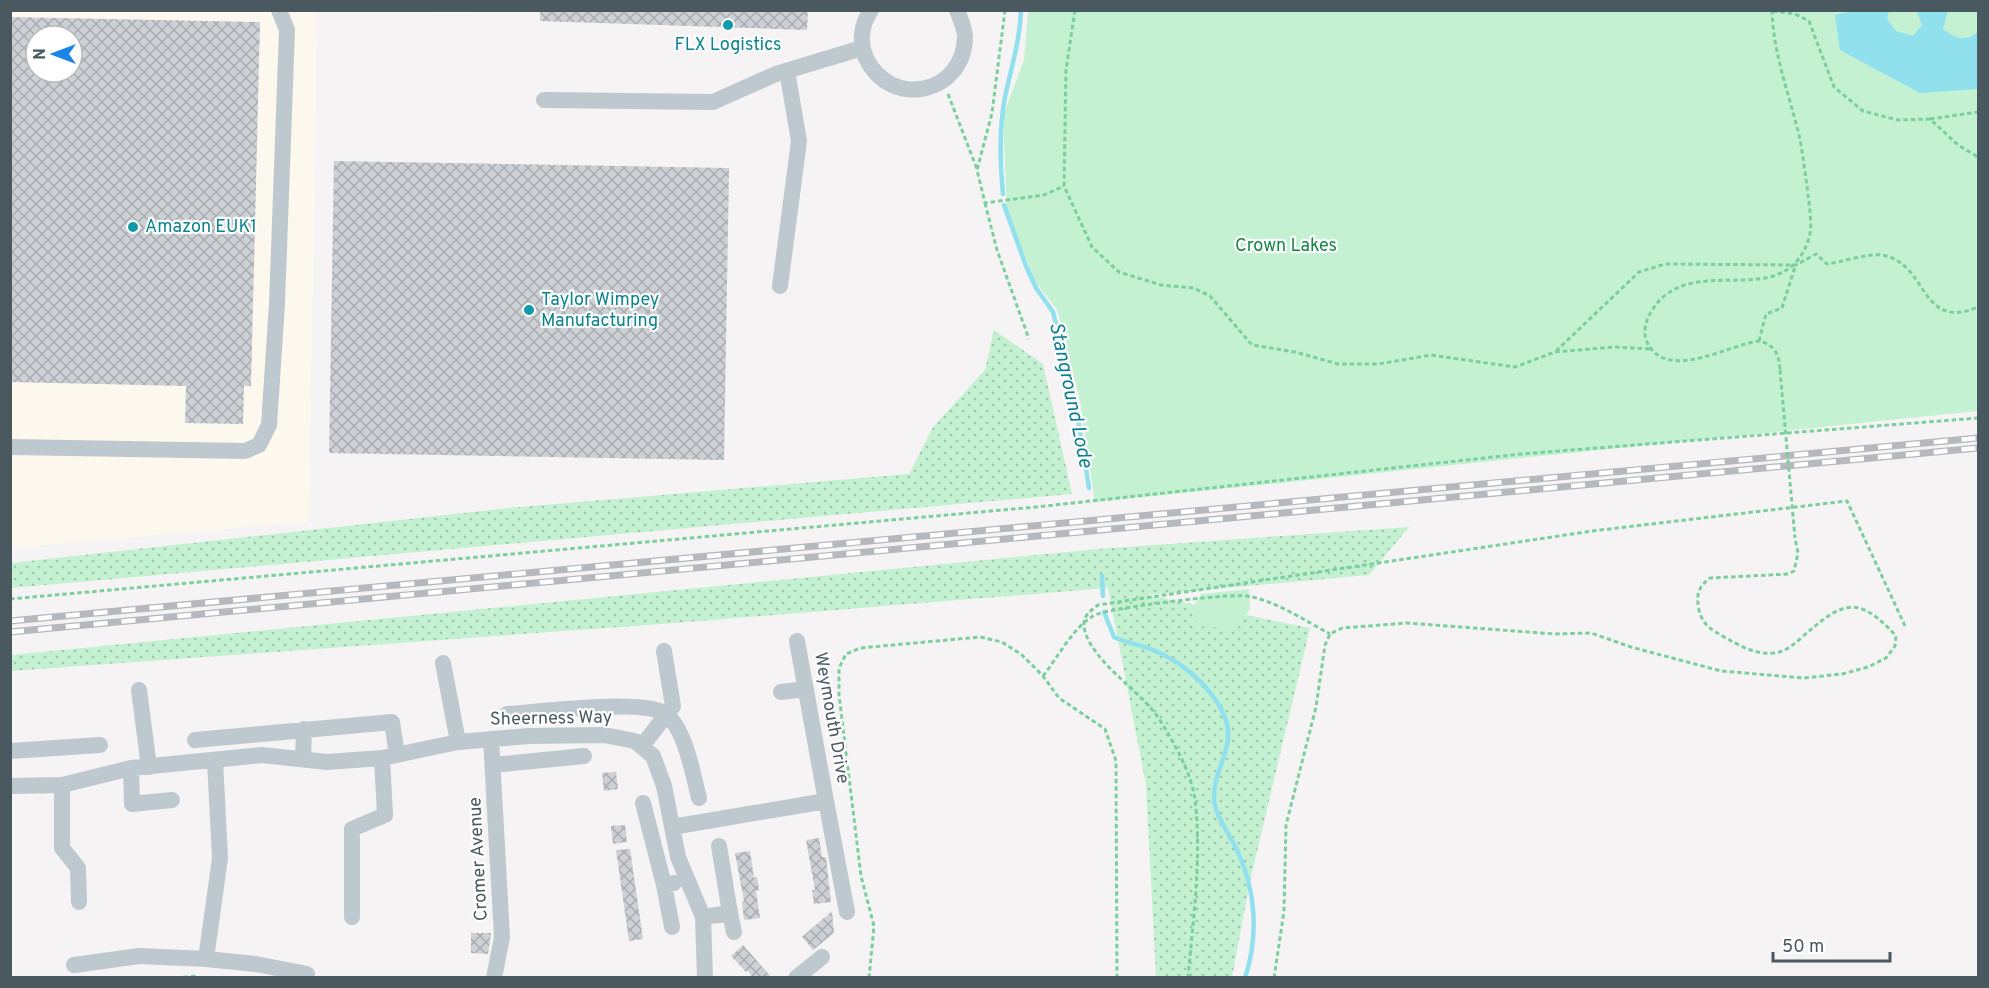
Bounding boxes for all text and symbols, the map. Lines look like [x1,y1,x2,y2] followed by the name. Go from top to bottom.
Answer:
[721,18,735,32] marker: FLX Logistics
[24,24,84,84] north arrow
[675,34,781,57] place label: FLX Logistics
[31,48,51,60] text: N
[145,216,257,239] place label: Amazon EUK1
[126,220,140,234] marker: Amazon EUK1
[1235,235,1337,258] park label: Crown Lakes
[541,289,659,333] place label: Taylor Wimpey Manufacturing
[522,303,536,317] marker: Taylor Wimpey Manufacturing
[1042,320,1098,471] water label: Stanground Lode
[808,651,854,785] street label: Weymouth Drive
[490,706,612,732] street label: Sheerness Way
[464,796,494,922] street label: Cromer Avenue
[1773,925,1890,963] scale bar
[1782,936,1824,959] text: 50 m

